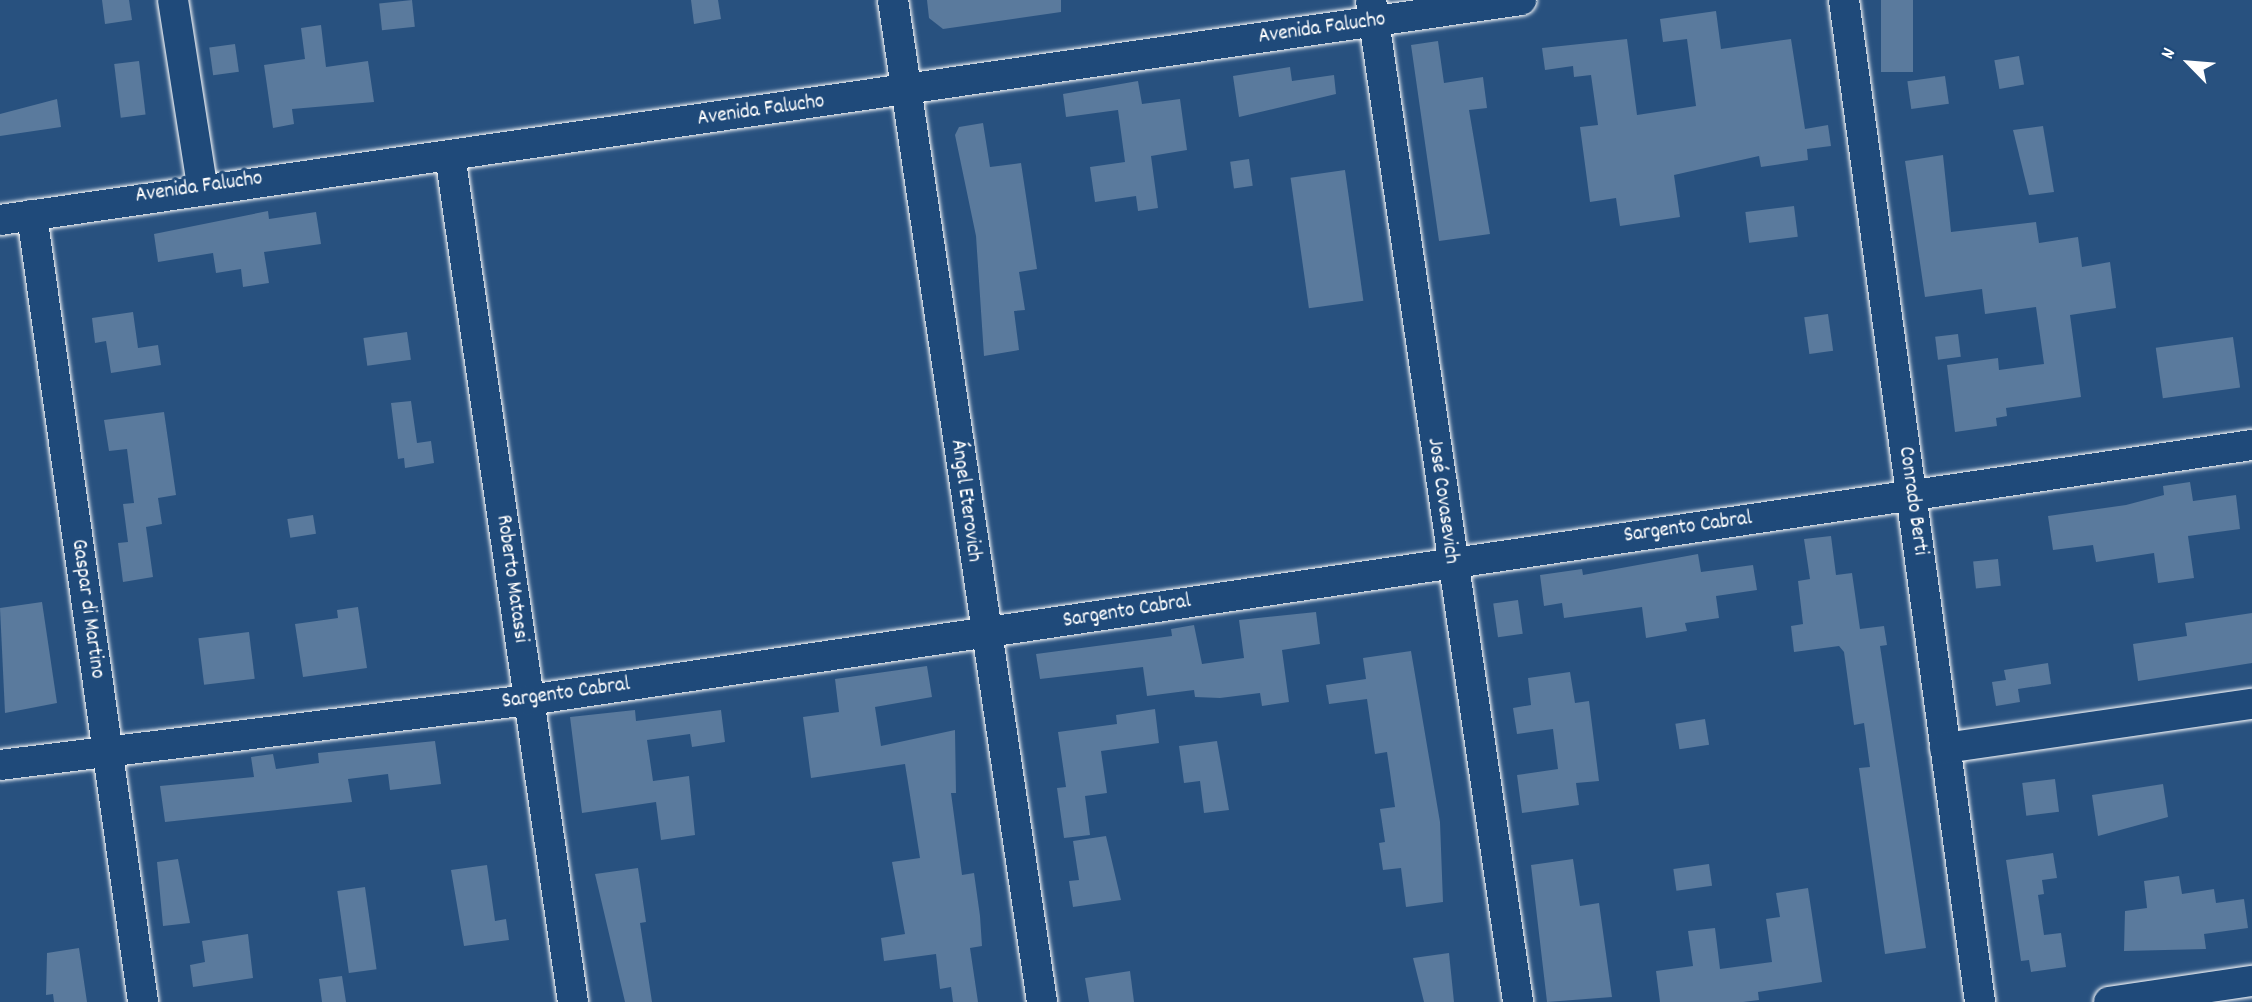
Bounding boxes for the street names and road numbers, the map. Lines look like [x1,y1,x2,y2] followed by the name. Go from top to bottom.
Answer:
[1257,8,1387,50] street label: Avenida Falucho
[696,90,826,132] street label: Avenida Falucho
[134,167,264,209] street label: Avenida Falucho
[1421,436,1463,566] street label: José Covasevich
[944,438,986,564] street label: Ángel Eterovich
[1892,445,1932,557] street label: Conrado Berti
[1622,507,1754,549] street label: Sargento Cabral
[490,513,532,645] street label: Roberto Matassi
[65,538,109,680] street label: Gaspar di Martino
[1061,589,1193,635] street label: Sargento Cabral
[500,673,632,715] street label: Sargento Cabral

